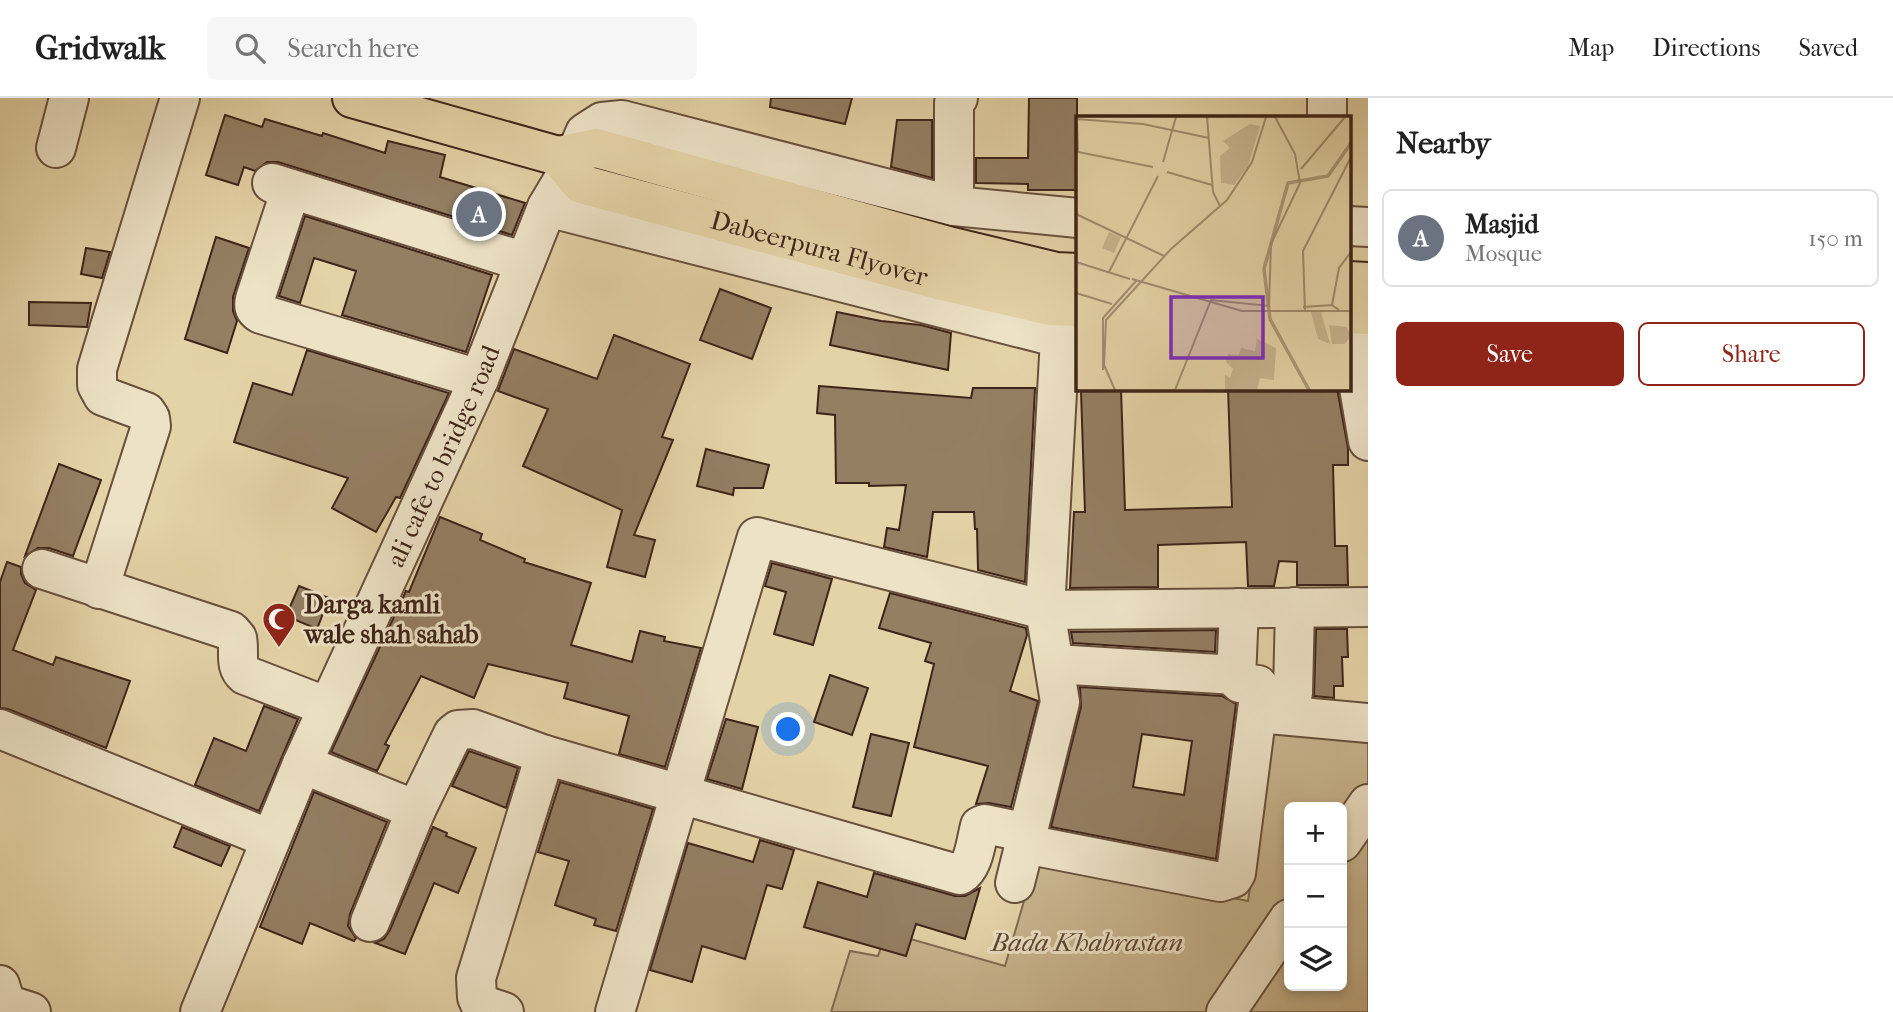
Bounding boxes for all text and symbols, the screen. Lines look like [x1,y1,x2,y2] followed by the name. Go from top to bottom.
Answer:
[207,17,697,80] search box
[35,29,165,68] text: Gridwalk
[231,29,269,67] icon: search
[287,33,419,64] text: Search here
[1568,34,1614,62] text: Map
[1652,34,1760,62] text: Directions
[1798,34,1858,62] text: Saved
[1076,116,1350,390] inset map
[1396,126,1491,161] text: Nearby
[456,188,502,240] pin: A
[707,205,931,293] street label: Dabeerpura Flyover
[1465,209,1539,240] text: Masjid
[1414,225,1428,252] text: A
[1808,225,1863,252] text: 150 m
[1465,240,1542,267] text: Mosque
[1396,322,1624,386] button: Save
[1638,322,1865,386] button: Share
[380,340,507,572] street label: ali cafe to bridge road
[303,589,479,650] place label: Darga kamli wale shah sahab
[260,600,298,649] mosque icon: Darga kamli wale shah sahab
[771,712,805,746] your location
[1284,802,1347,991] map controls
[1284,802,1347,865] button: +
[1284,865,1347,928] button: −
[989,927,1183,958] park label: Bada Khabrastan
[1284,928,1347,991] button: layers

